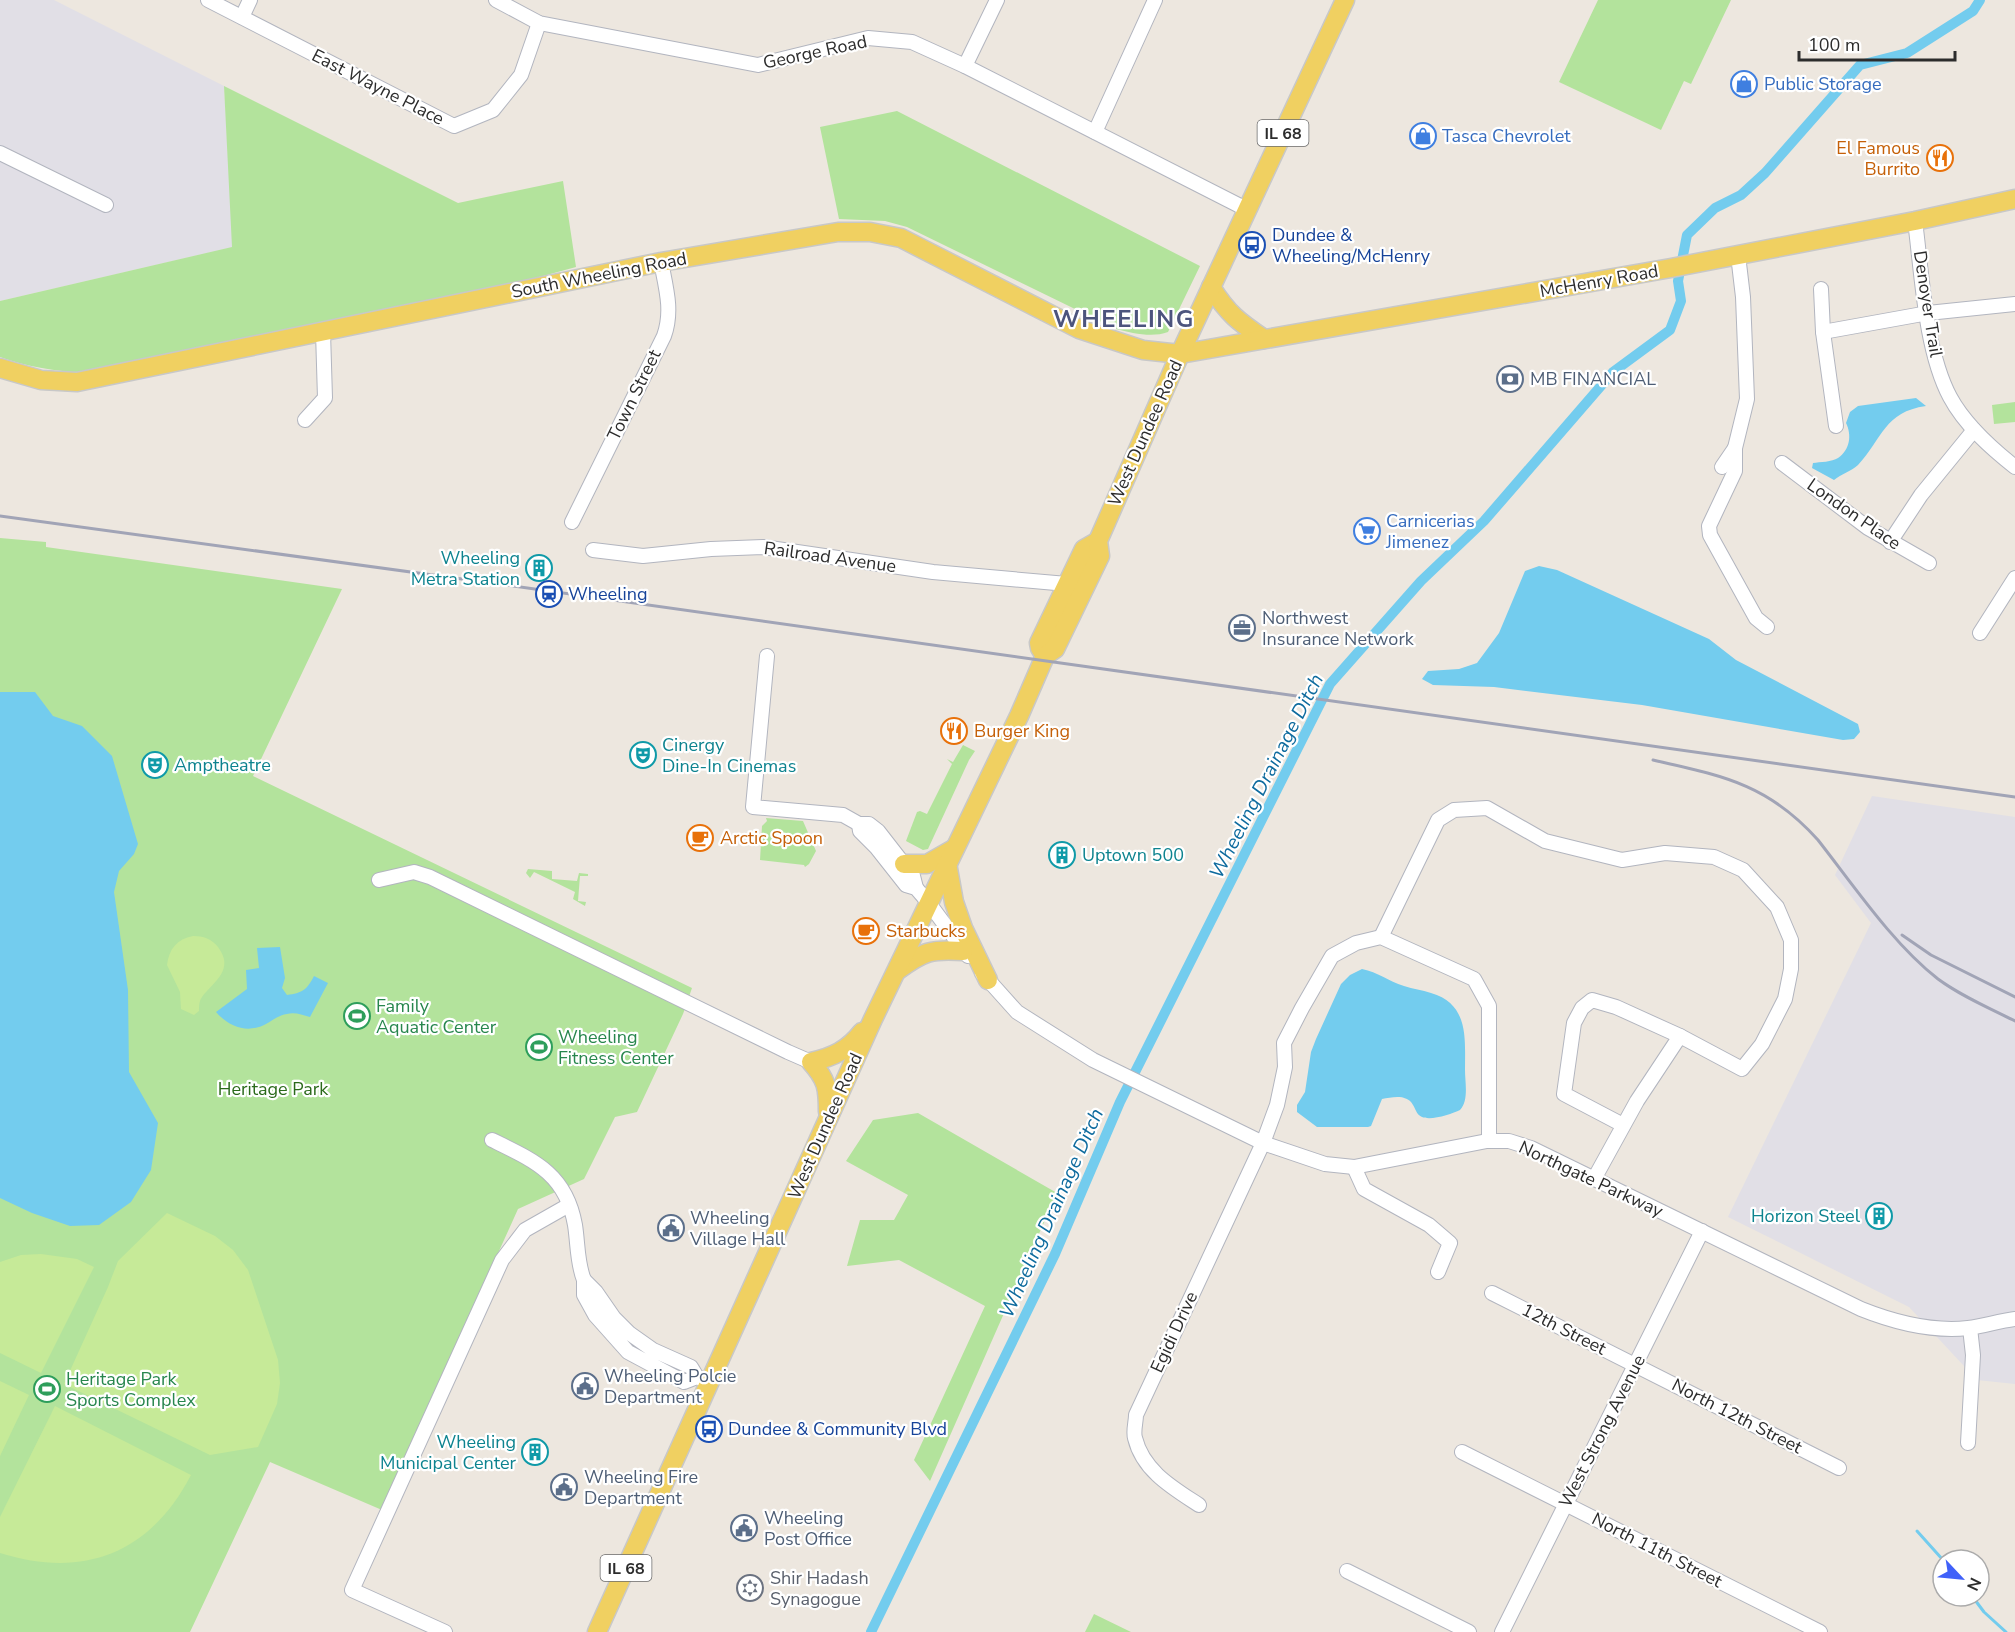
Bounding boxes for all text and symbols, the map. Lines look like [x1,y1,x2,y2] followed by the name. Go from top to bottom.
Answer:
[1799,24,1955,62] scale bar
[761,29,869,75] street label: George Road
[1808,33,1860,57] text: 100 m
[308,43,448,131] street label: East Wayne Place
[1729,69,1759,99] shop icon: Public Storage
[1764,72,1882,96] place label: Public Storage
[1258,120,1308,146] road number: IL 68
[1408,121,1438,151] shop icon: Tasca Chevrolet
[1442,124,1571,148] place label: Tasca Chevrolet
[1836,136,1920,181] place label: El Famous Burrito
[1925,143,1955,173] restaurant icon: El Famous Burrito
[1272,223,1431,268] place label: Dundee & Wheeling/McHenry
[1237,230,1267,260] bus stop icon: Dundee & Wheeling/McHenry
[509,246,689,304] street label: South Wheeling Road
[1908,249,1948,360] street label: Denoyer Trail
[1538,259,1660,303] street label: McHenry Road
[1053,303,1195,335] district label: WHEELING
[602,345,667,444] street label: Town Street
[1102,356,1188,510] street label: West Dundee Road
[1495,364,1525,394] bank icon: MB FINANCIAL
[1530,367,1656,391] place label: MB FINANCIAL
[1802,473,1906,555] street label: London Place
[1385,509,1475,554] place label: Carnicerias Jimenez
[1352,516,1382,546] supermarket icon: Carnicerias Jimenez
[762,536,898,578] street label: Railroad Avenue
[411,546,520,591] place label: Wheeling Metra Station
[524,553,554,583] building icon: Wheeling Metra Station
[534,579,564,609] station icon: Wheeling
[568,582,647,606] place label: Wheeling
[1262,606,1415,651] place label: Northwest Insurance Network
[1227,613,1257,643] office icon: Northwest Insurance Network
[1203,669,1330,884] water label: Wheeling Drainage Ditch
[939,716,969,746] restaurant icon: Burger King
[974,719,1070,743] place label: Burger King
[662,733,796,778] place label: Cinergy Dine-In Cinemas
[628,740,658,770] theatre icon: Cinergy Dine-In Cinemas
[140,750,170,780] theatre icon: Amptheatre
[174,753,271,777] place label: Amptheatre
[685,823,715,853] cafe icon: Arctic Spoon
[720,826,823,850] place label: Arctic Spoon
[1047,840,1077,870] building icon: Uptown 500
[1082,843,1184,867] place label: Uptown 500
[851,916,881,946] cafe icon: Starbucks
[886,919,966,943] place label: Starbucks
[376,994,497,1039] place label: Family Aquatic Center
[342,1001,372,1031] sports icon: Family Aquatic Center
[558,1025,674,1070] place label: Wheeling Fitness Center
[524,1032,554,1062] sports icon: Wheeling Fitness Center
[782,1049,868,1203] street label: West Dundee Road
[218,1077,329,1101] park label: Heritage Park
[993,1104,1110,1322] water label: Wheeling Drainage Ditch
[1515,1135,1668,1223] street label: Northgate Parkway
[1864,1201,1894,1231] building icon: Horizon Steel
[1751,1204,1861,1228] place label: Horizon Steel
[689,1206,786,1251] place label: Wheeling Village Hall
[656,1213,686,1243] public building icon: Wheeling Village Hall
[1145,1287,1203,1377] street label: Egidi Drive
[1518,1297,1611,1361] street label: 12th Street
[1553,1351,1651,1511] street label: West Strong Avenue
[604,1364,736,1409] place label: Wheeling Polcie Department
[66,1367,196,1412] place label: Heritage Park Sports Complex
[570,1371,600,1401] public building icon: Wheeling Polcie Department
[1668,1373,1807,1460] street label: North 12th Street
[32,1374,62,1404] sports icon: Heritage Park Sports Complex
[694,1414,724,1444] bus stop icon: Dundee & Community Blvd
[728,1417,947,1441] place label: Dundee & Community Blvd
[380,1430,517,1475] place label: Wheeling Municipal Center
[520,1437,550,1467] building icon: Wheeling Municipal Center
[584,1465,698,1510] place label: Wheeling Fire Department
[549,1472,579,1502] public building icon: Wheeling Fire Department
[764,1506,852,1551] place label: Wheeling Post Office
[1588,1507,1727,1594] street label: North 11th Street
[729,1513,759,1543] public building icon: Wheeling Post Office
[1931,1548,1991,1608] north arrow
[600,1555,652,1581] road number: IL 68
[770,1566,869,1611] place label: Shir Hadash Synagogue
[735,1573,765,1603] synagogue icon: Shir Hadash Synagogue
[1961,1574,1986,1594] text: N

